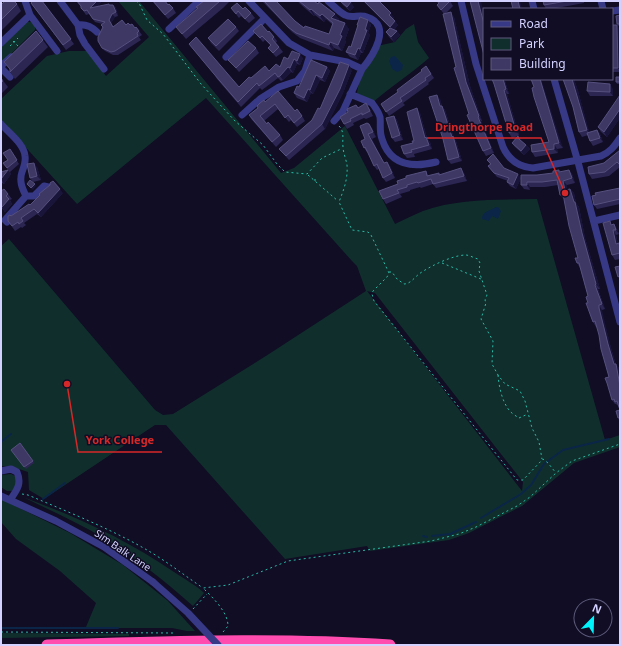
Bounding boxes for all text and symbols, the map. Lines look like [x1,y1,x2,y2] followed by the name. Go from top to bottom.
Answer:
[483,8,613,80] legend
[519,15,548,32] text: Road
[519,35,545,52] text: Park
[519,55,566,72] text: Building
[427,115,541,138] callout: Dringthorpe Road
[435,119,533,134] text: Dringthorpe Road
[78,429,162,452] callout: York College
[86,432,155,447] text: York College
[92,526,154,574] street label: Sim Balk Lane
[573,598,613,638] north arrow
[590,600,604,617] text: N

